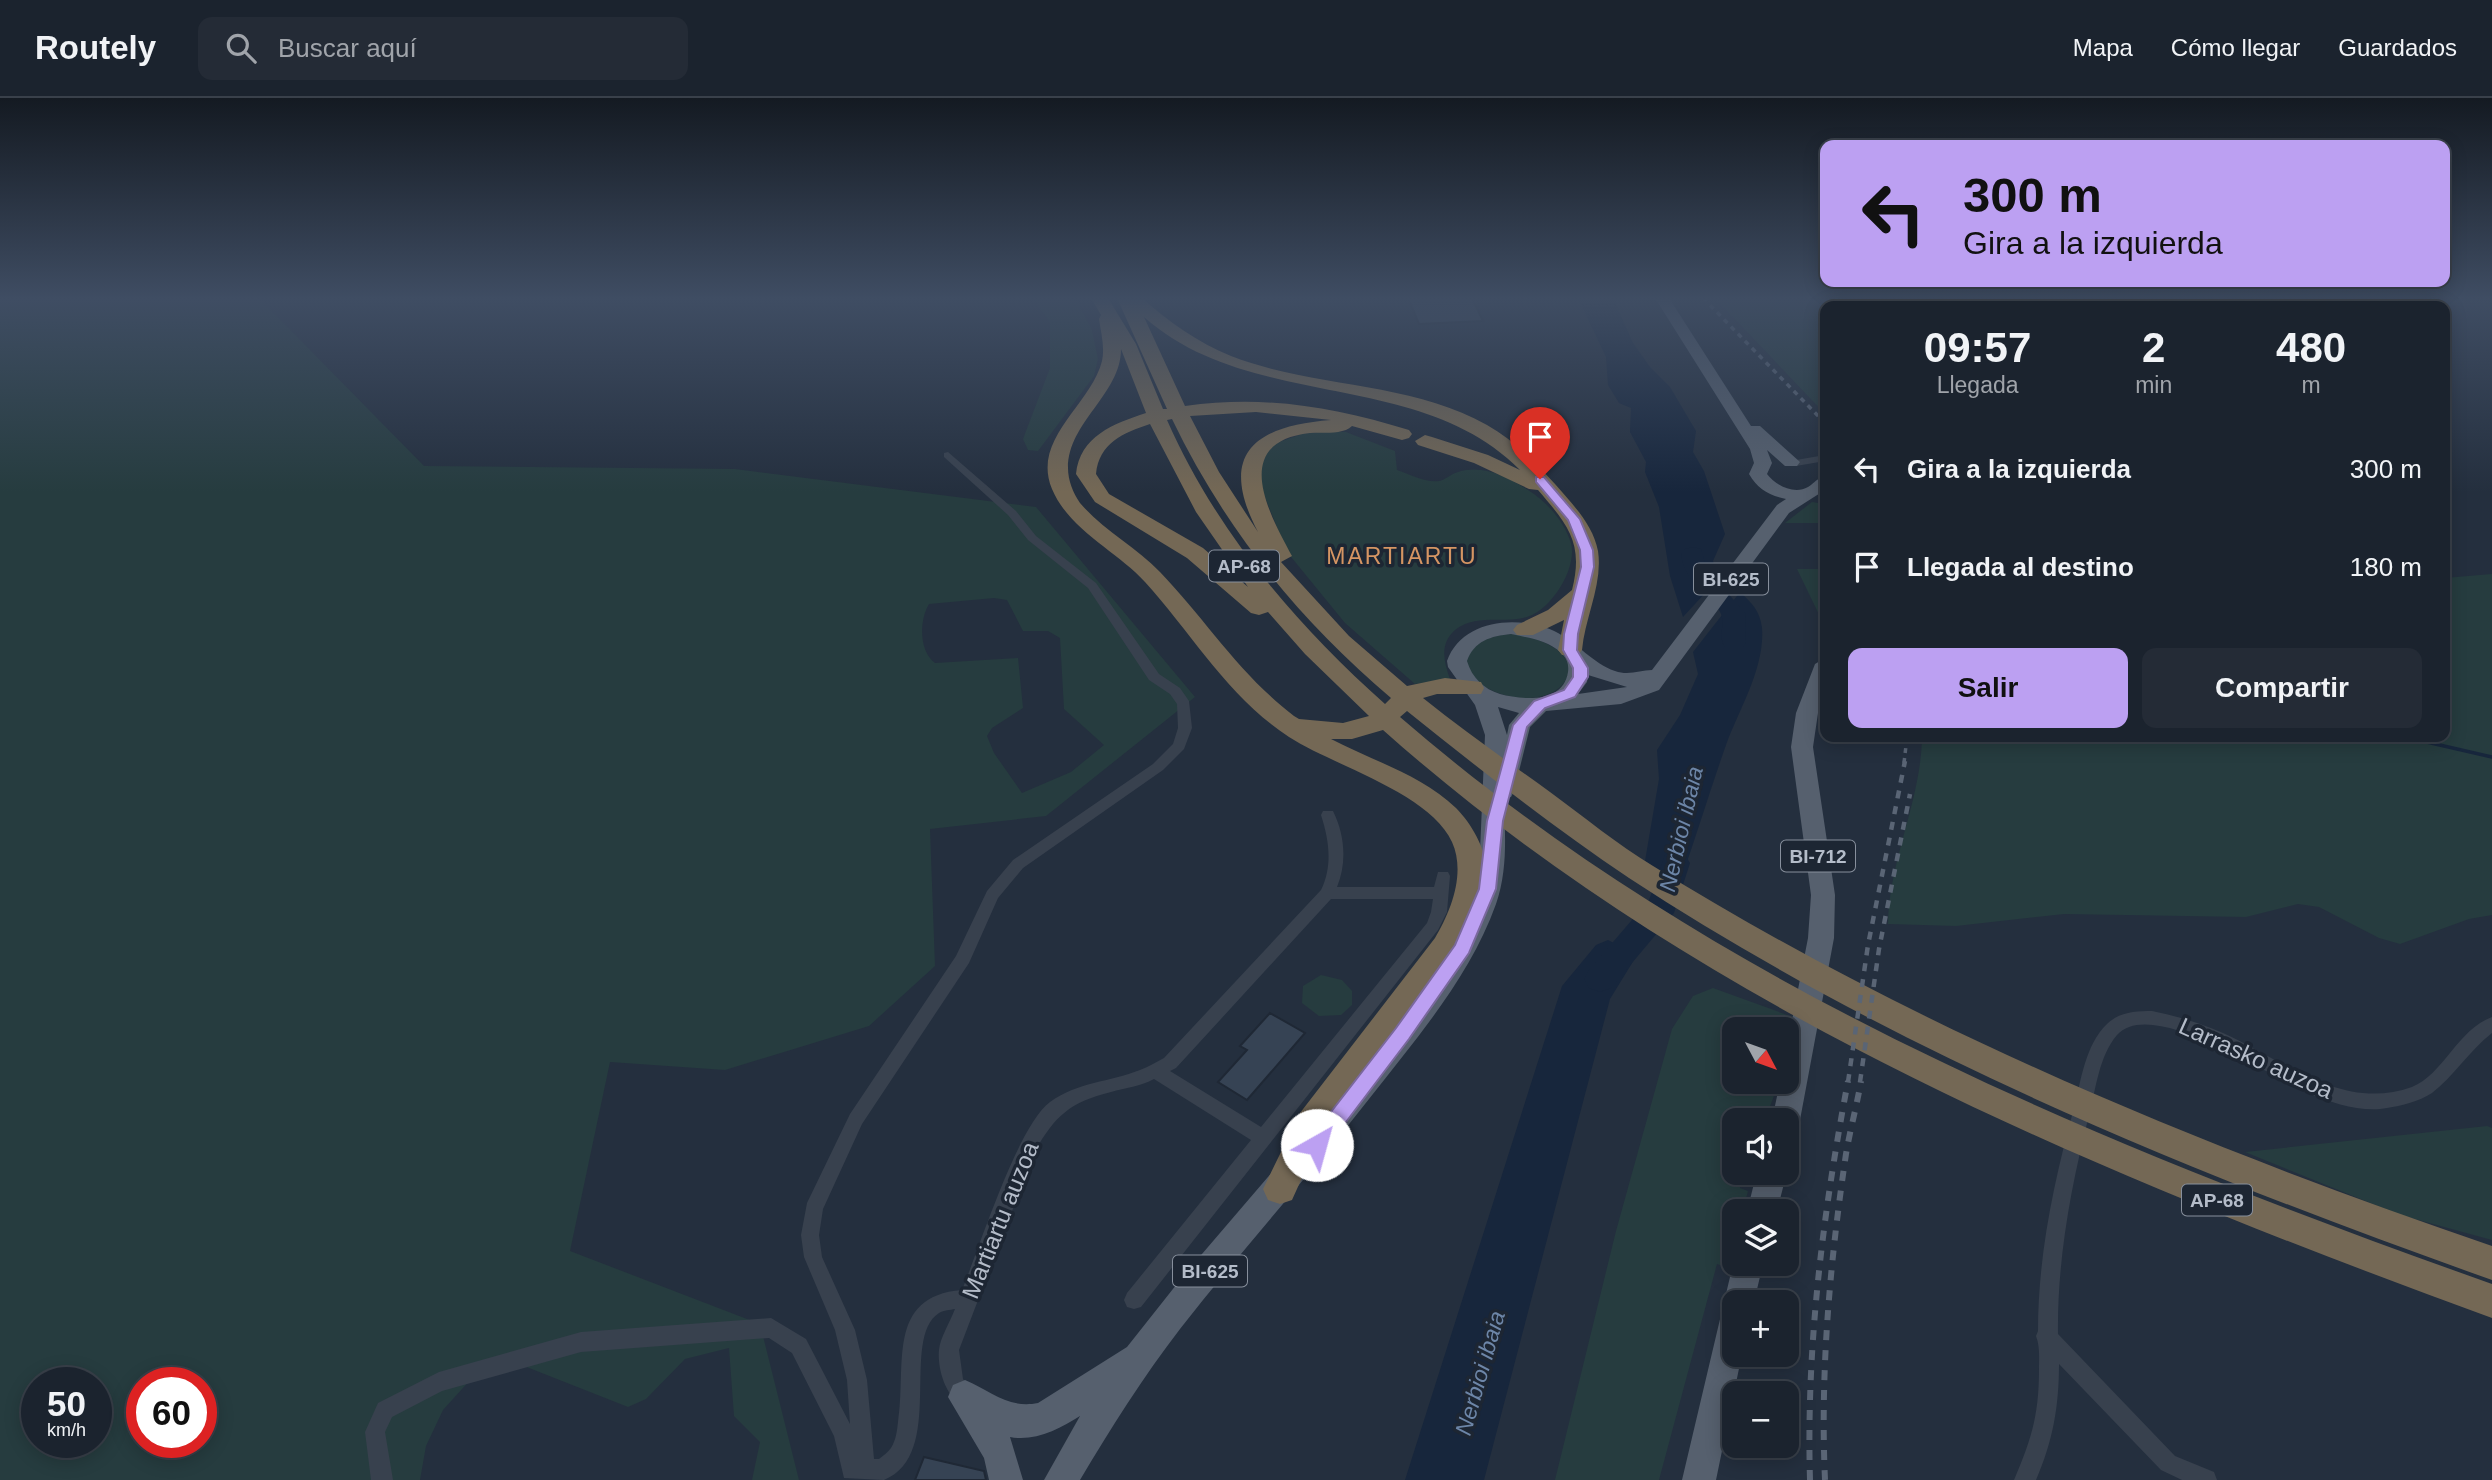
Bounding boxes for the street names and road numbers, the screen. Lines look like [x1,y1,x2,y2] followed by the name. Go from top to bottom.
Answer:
[1209,551,1279,582] road number: AP-68
[1694,564,1768,594] road number: BI-625
[1781,841,1855,872] road number: BI-712
[2175,1012,2338,1104] street label: Larrasko auzoa
[956,1137,1044,1302] street label: Martiartu auzoa
[2182,1184,2252,1216] road number: AP-68
[1173,1256,1247,1287] road number: BI-625

